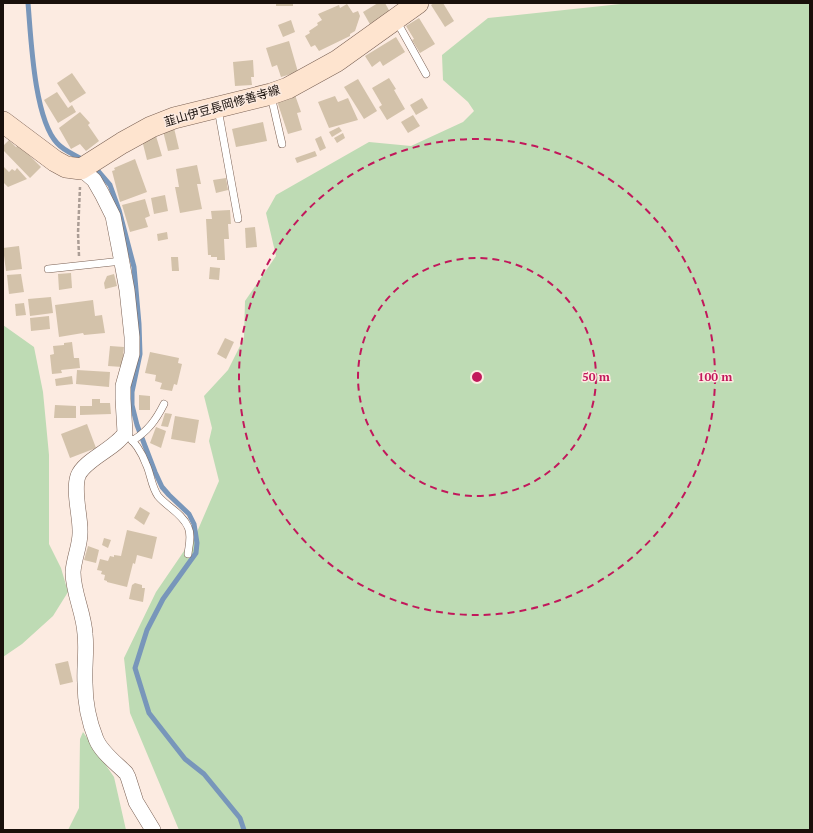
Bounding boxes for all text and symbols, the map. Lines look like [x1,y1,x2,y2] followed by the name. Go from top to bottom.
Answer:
[162,82,282,129] street label: 韮山伊豆長岡修善寺線
[582,369,610,384] text: 50 m
[698,369,732,384] text: 100 m
[470,370,484,384] centre of rings

